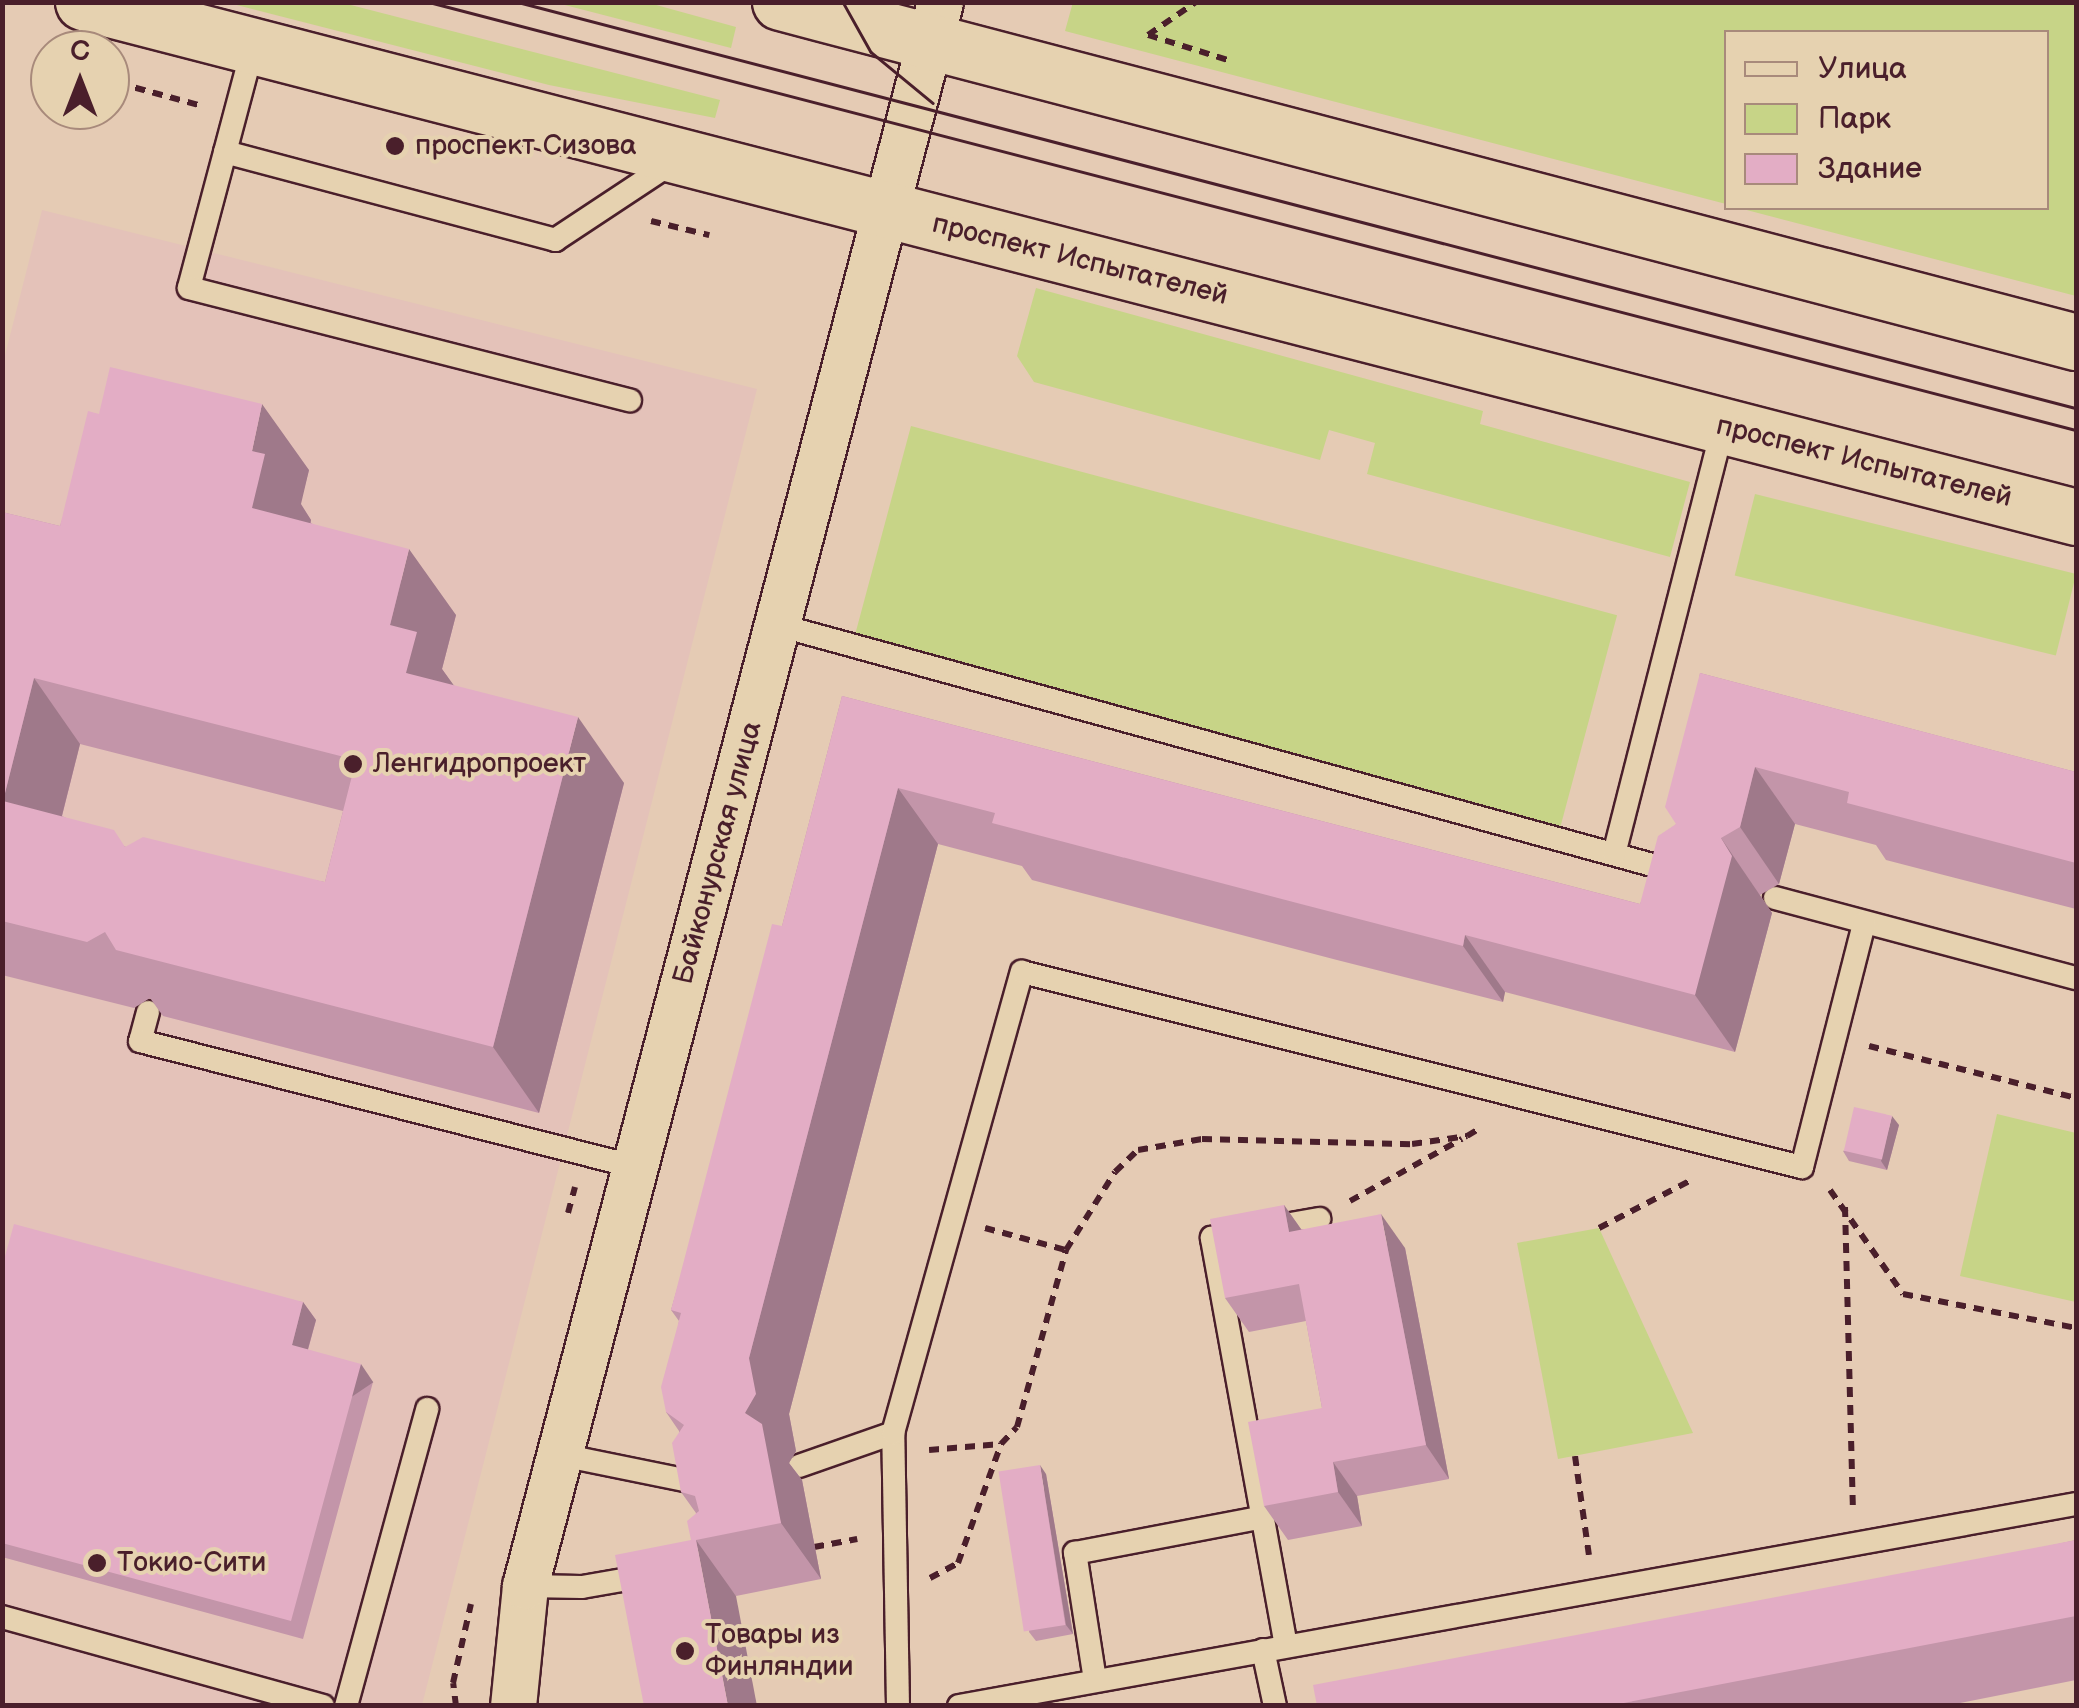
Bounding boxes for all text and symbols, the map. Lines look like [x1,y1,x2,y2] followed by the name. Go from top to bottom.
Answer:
[30,30,130,130] north arrow
[1724,30,2049,210] legend
[70,35,90,68] text: С
[1818,51,1907,87] text: Улица
[1818,101,1891,137] text: Парк
[415,129,637,163] place label: проспект Сизова
[384,135,406,157] marker: проспект Сизова
[1818,151,1922,187] text: Здание
[929,207,1231,313] street label: проспект Испытателей
[1713,409,2015,515] street label: проспект Испытателей
[667,718,769,988] street label: Байконурская улица
[373,747,586,781] place label: Ленгидропроект
[342,753,364,775] marker: Ленгидропроект
[117,1546,266,1580] place label: Токио-Сити
[86,1552,108,1574] marker: Токио-Сити
[705,1618,854,1684] place label: Товары из Финляндии
[674,1640,696,1662] marker: Товары из Финляндии

